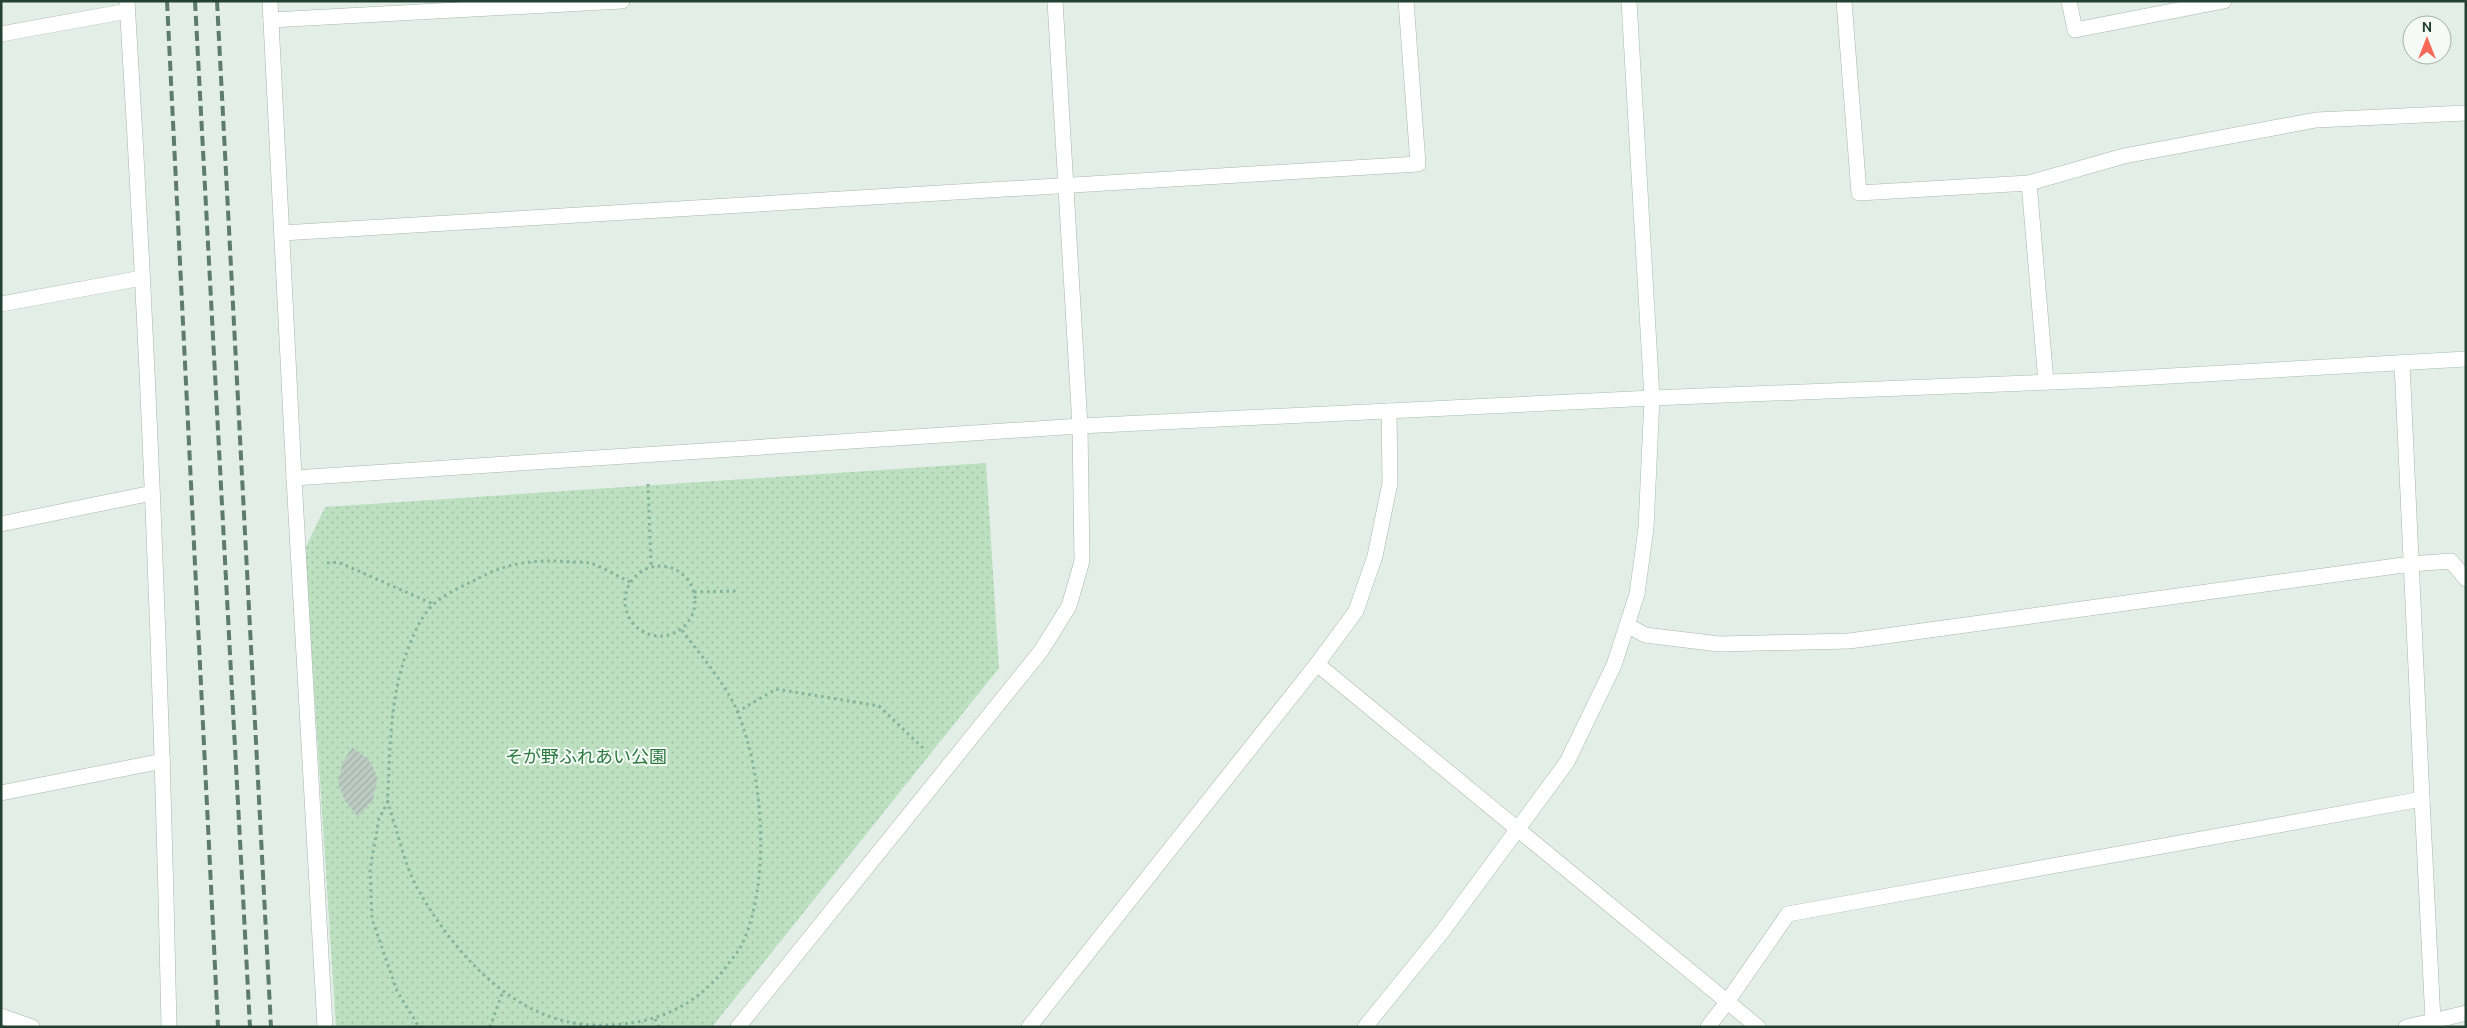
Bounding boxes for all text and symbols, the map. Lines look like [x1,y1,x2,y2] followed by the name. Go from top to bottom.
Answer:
[2402,15,2452,65] north arrow
[2422,19,2432,35] text: N
[505,746,667,766] park label: そが野ふれあい公園

